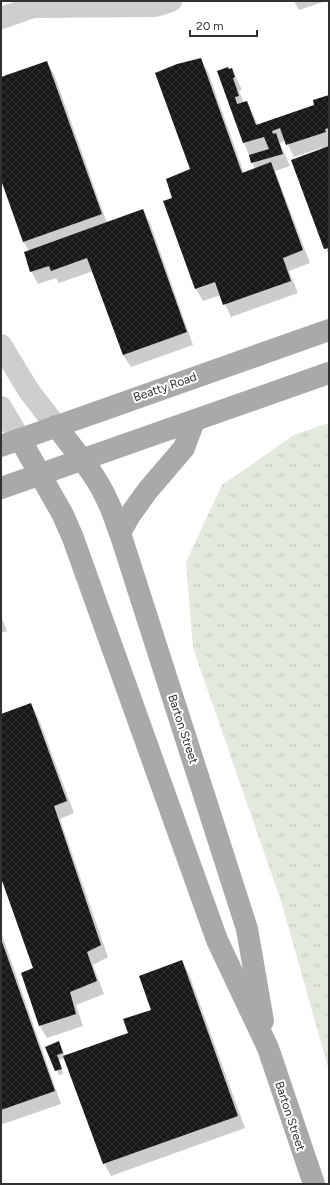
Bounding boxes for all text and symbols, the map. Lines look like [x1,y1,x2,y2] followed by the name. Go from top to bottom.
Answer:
[190,12,257,38] scale bar
[196,19,224,33] text: 20 m
[132,370,198,404] street label: Beatty Road
[165,692,201,766] street label: Barton Street
[272,1079,308,1153] street label: Barton Street

